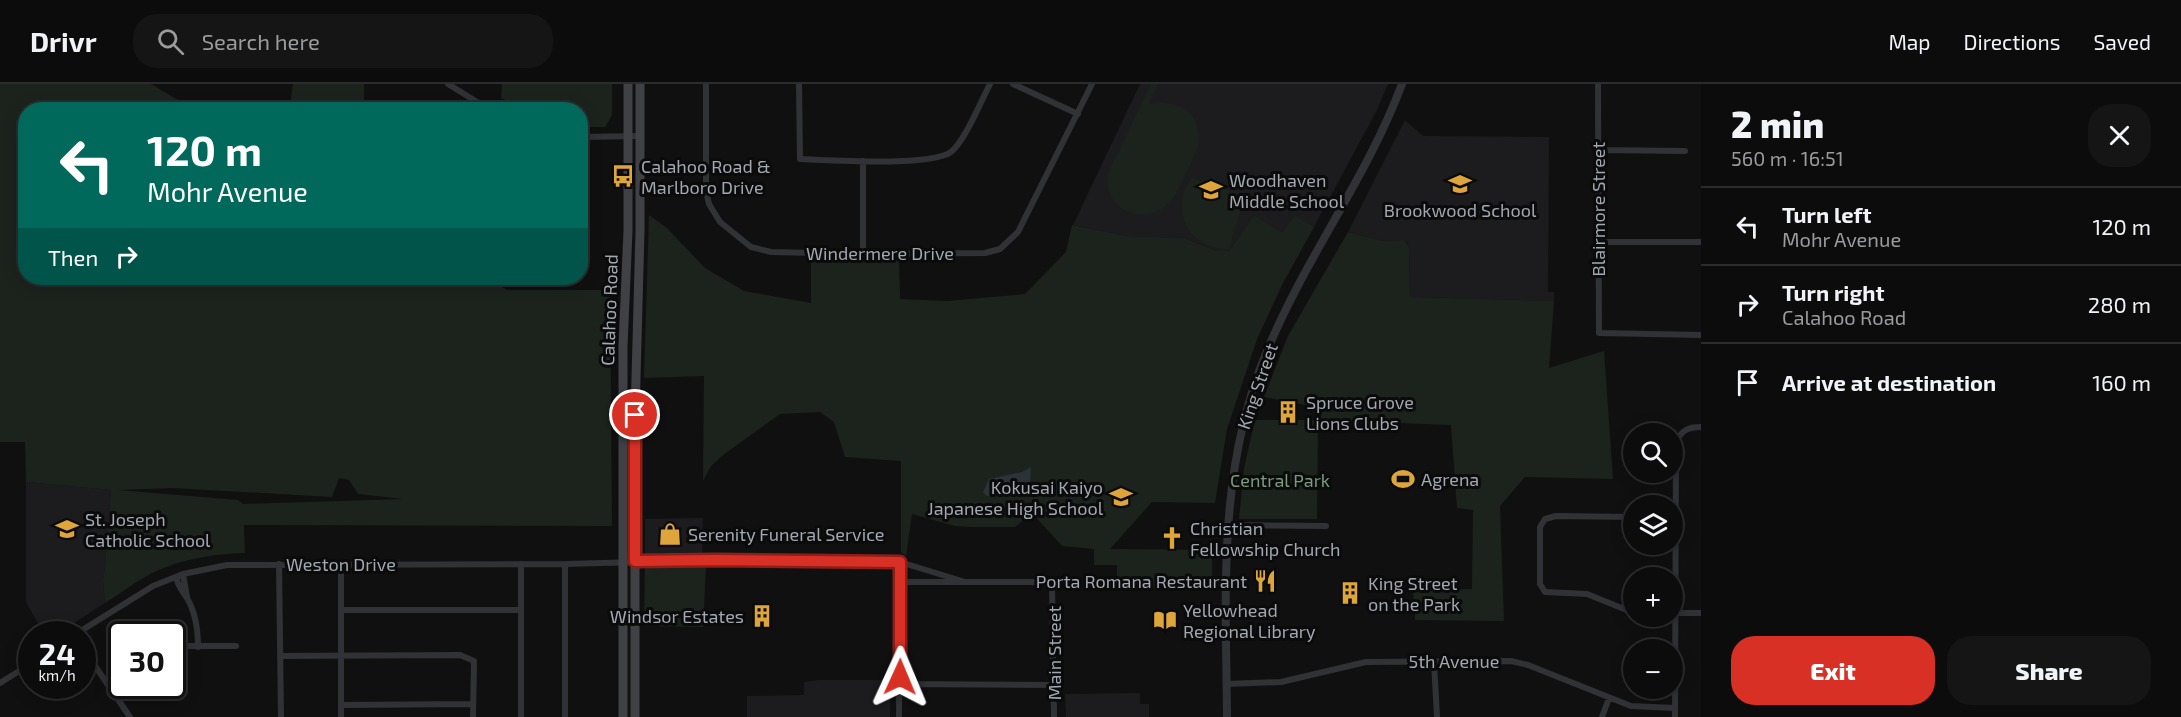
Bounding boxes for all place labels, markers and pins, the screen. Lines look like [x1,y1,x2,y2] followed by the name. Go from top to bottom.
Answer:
[641,155,771,198] place label: Calahoo Road & Marlboro Drive
[610,163,636,189] bus stop icon: Calahoo Road & Marlboro Drive
[1229,169,1345,212] place label: Woodhaven Middle School
[1447,171,1473,197] school or university icon: Brookwood School
[1198,177,1224,203] school or university icon: Woodhaven Middle School
[1384,199,1537,221] place label: Brookwood School
[609,389,660,440] pin
[1306,391,1414,434] place label: Spruce Grove Lions Clubs
[1275,399,1301,425] building icon: Spruce Grove Lions Clubs
[1390,466,1416,492] sports icon: Agrena
[1421,468,1479,490] place label: Agrena
[928,476,1104,519] place label: Kokusai Kaiyo Japanese High School
[1108,484,1134,510] school or university icon: Kokusai Kaiyo Japanese High School
[85,508,211,551] place label: St. Joseph Catholic School
[54,516,80,542] school or university icon: St. Joseph Catholic School
[1190,517,1341,560] place label: Christian Fellowship Church
[657,521,683,547] shop icon: Serenity Funeral Service
[688,523,884,545] place label: Serenity Funeral Service
[1159,525,1185,551] church icon: Christian Fellowship Church
[1252,568,1278,594] restaurant icon: Porta Romana Restaurant
[1036,570,1247,592] place label: Porta Romana Restaurant
[1368,572,1460,615] place label: King Street on the Park
[1337,580,1363,606] building icon: King Street on the Park
[1183,599,1316,642] place label: Yellowhead Regional Library
[749,603,775,629] building icon: Windsor Estates
[610,605,744,627] place label: Windsor Estates
[1152,607,1178,633] library icon: Yellowhead Regional Library

